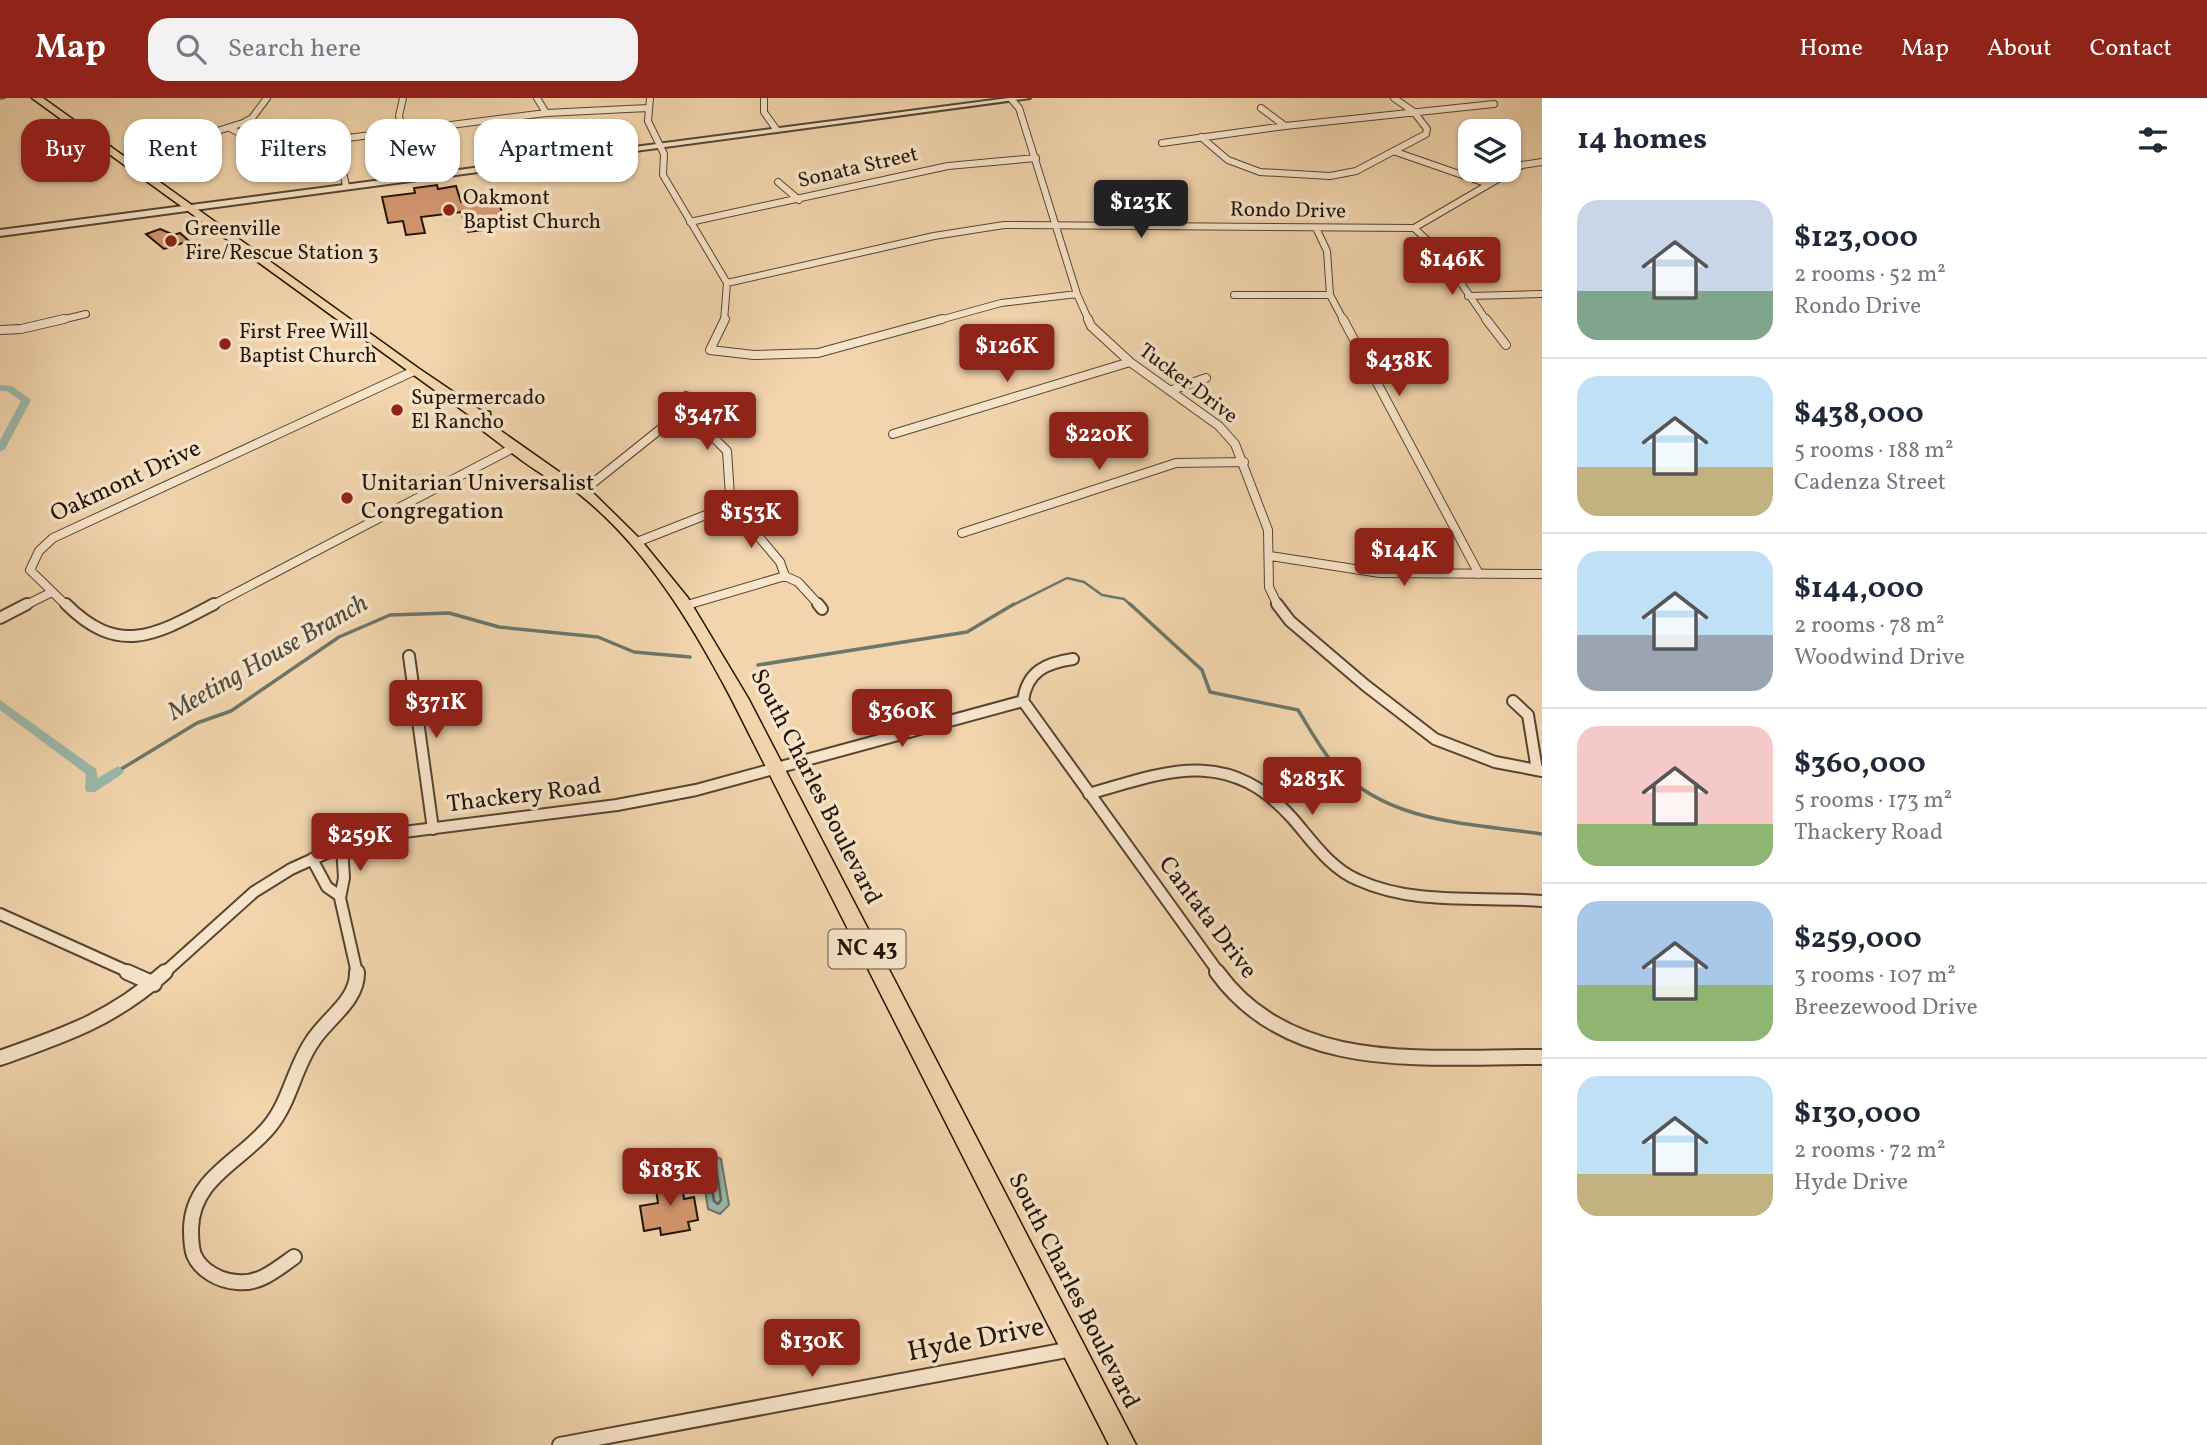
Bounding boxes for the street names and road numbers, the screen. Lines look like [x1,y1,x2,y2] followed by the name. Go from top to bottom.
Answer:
[795,140,921,196] street label: Sonata Street
[1230,195,1346,227] street label: Rondo Drive
[1132,337,1244,431] street label: Tucker Drive
[45,432,207,532] street label: Oakmont Drive
[741,663,889,911] street label: South Charles Boulevard
[445,770,603,822] street label: Thackery Road
[1150,850,1264,986] street label: Cantata Drive
[828,930,906,968] road number: NC 43
[999,1167,1147,1415] street label: South Charles Boulevard
[904,1308,1048,1372] street label: Hyde Drive

